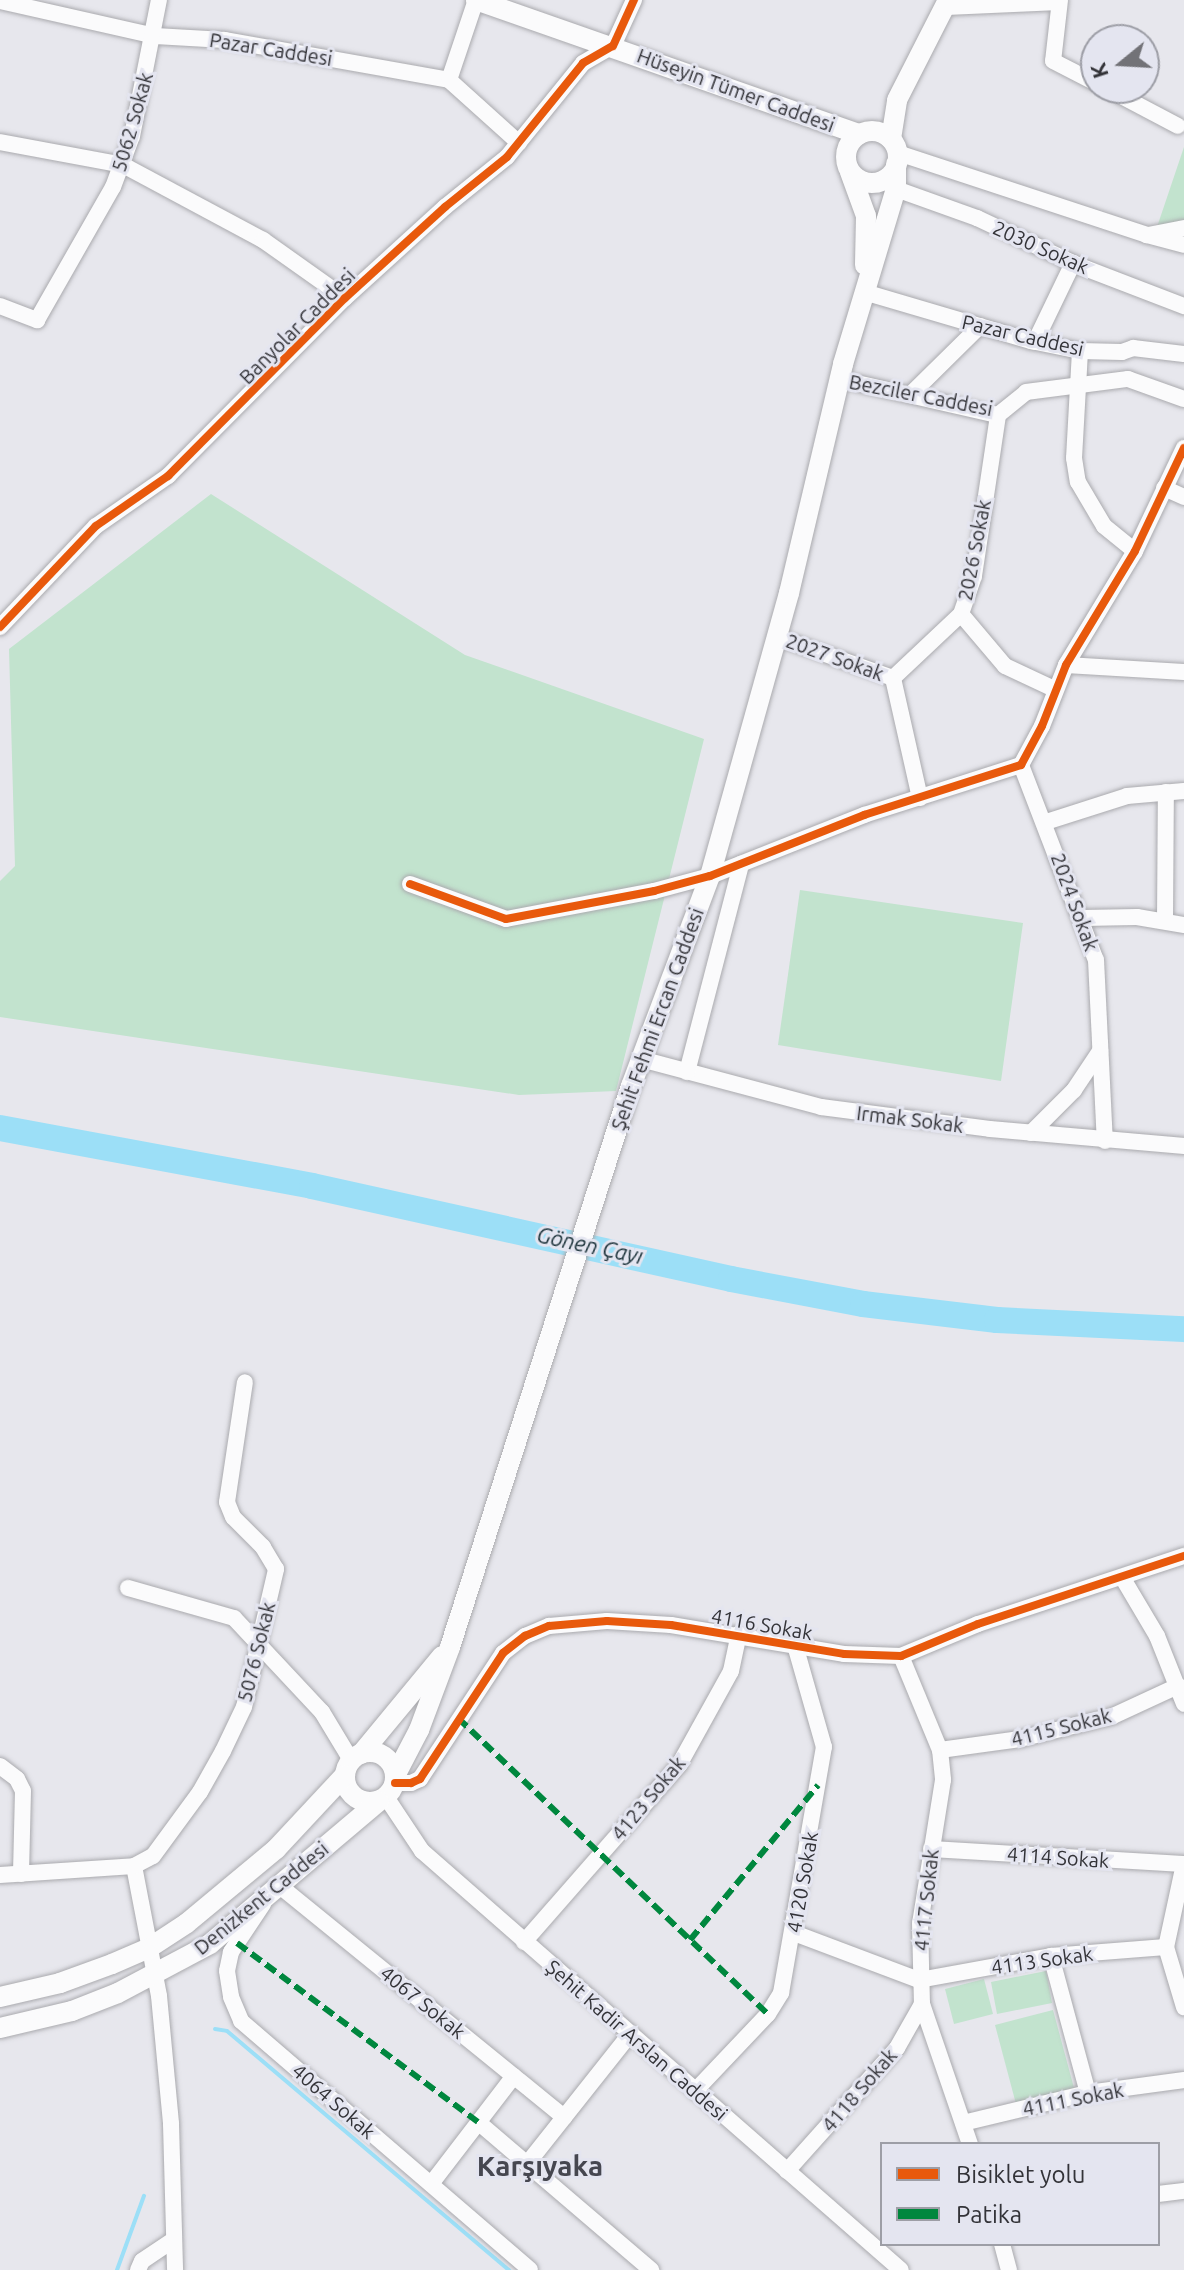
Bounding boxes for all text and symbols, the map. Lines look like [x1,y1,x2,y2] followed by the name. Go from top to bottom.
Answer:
[1080,24,1160,104] north arrow
[208,27,334,71] street label: Pazar Caddesi
[634,43,838,137] street label: Hüseyin Tümer Caddesi
[1084,60,1113,82] text: K
[106,70,158,174] street label: 5062 Sokak
[989,215,1093,279] street label: 2030 Sokak
[234,263,360,389] street label: Banyolar Caddesi
[960,309,1086,361] street label: Pazar Caddesi
[847,369,995,421] street label: Bezciler Caddesi
[952,497,996,603] street label: 2026 Sokak
[783,628,887,686] street label: 2027 Sokak
[1046,850,1104,954] street label: 2024 Sokak
[606,905,708,1133] street label: Şehit Fehmi Ercan Caddesi
[855,1101,965,1137] street label: Irmak Sokak
[534,1221,646,1269] water label: Gönen Çayı
[232,1599,280,1705] street label: 5076 Sokak
[710,1603,814,1645] street label: 4116 Sokak
[1008,1703,1114,1751] street label: 4115 Sokak
[606,1751,690,1845] street label: 4123 Sokak
[781,1830,823,1934] street label: 4120 Sokak
[189,1836,333,1960] street label: Denizkent Caddesi
[1006,1841,1110,1873] street label: 4114 Sokak
[909,1848,943,1952] street label: 4117 Sokak
[990,1941,1094,1979] street label: 4113 Sokak
[541,1955,733,2125] street label: Şehit Kadir Arslan Caddesi
[376,1960,470,2044] street label: 4067 Sokak
[816,2044,902,2136] street label: 4118 Sokak
[288,2058,380,2144] street label: 4064 Sokak
[1020,2077,1126,2121] street label: 4111 Sokak
[880,2142,1160,2246] legend
[477,2149,603,2183] district label: Karşıyaka
[956,2161,1085,2188] text: Bisiklet yolu
[956,2201,1022,2228] text: Patika

